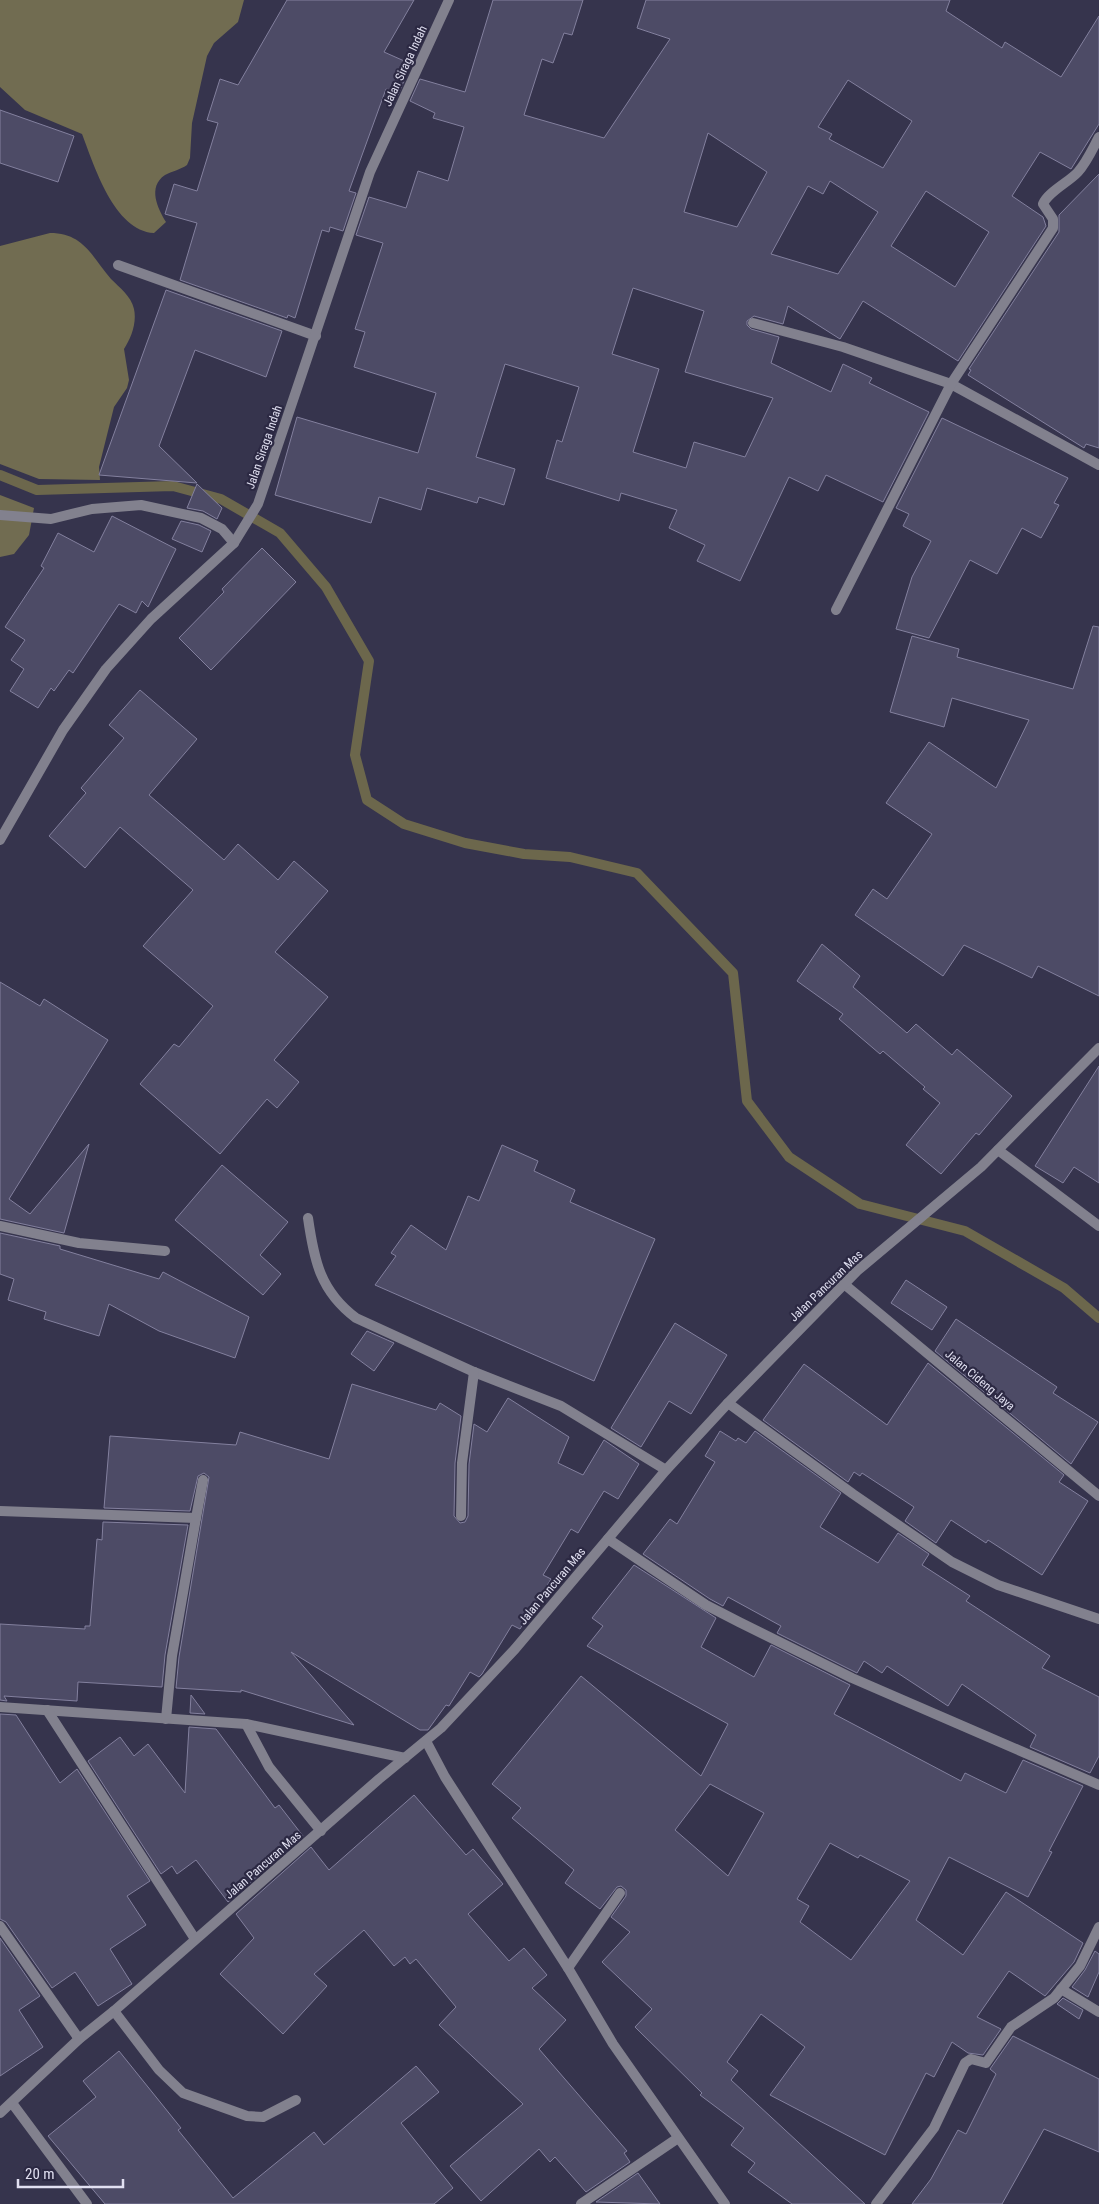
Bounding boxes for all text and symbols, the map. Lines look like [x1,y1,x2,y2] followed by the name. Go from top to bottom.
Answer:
[380,23,430,109] street label: Jalan Siraga Indah
[243,403,285,491] street label: Jalan Siraga Indah
[787,1248,865,1324] street label: Jalan Pancuran Mas
[942,1347,1018,1413] street label: Jalan Cideng Jaya
[516,1545,588,1627] street label: Jalan Pancuran Mas
[222,1828,304,1902] street label: Jalan Pancuran Mas
[18,2156,122,2188] scale bar
[25,2165,55,2183] text: 20 m

